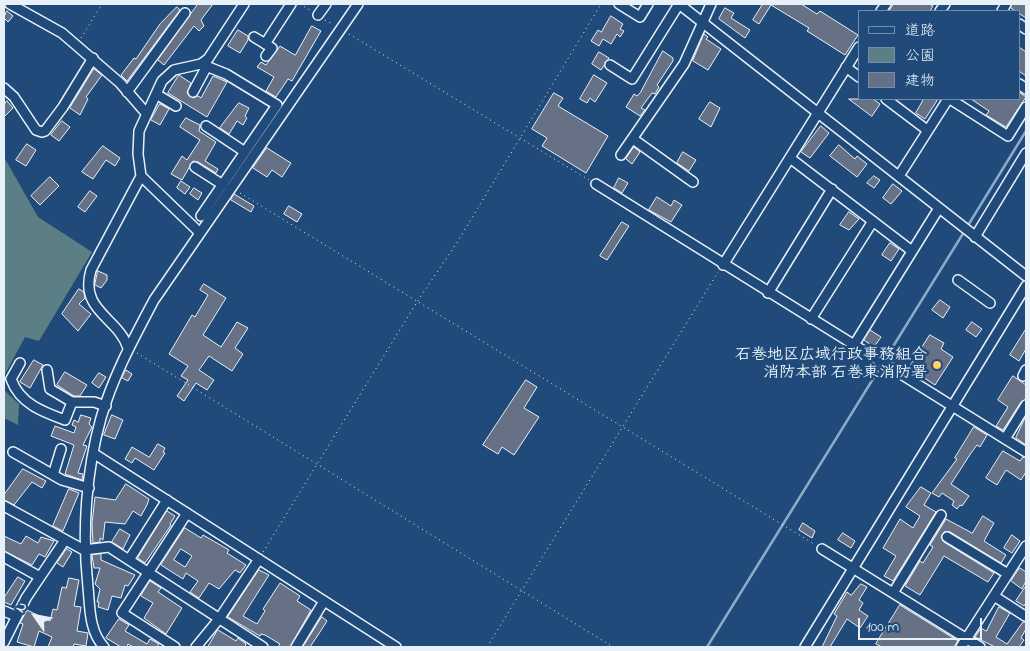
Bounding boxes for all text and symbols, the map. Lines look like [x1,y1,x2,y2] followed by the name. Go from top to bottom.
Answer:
[858,10,1020,100] legend
[905,20,935,42] text: 道路
[905,45,935,67] text: 公園
[905,70,935,92] text: 建物
[735,346,927,384] place label: 石巻地区広域行政事務組合 消防本部 石巻東消防署
[931,359,943,371] marker: 石巻地区広域行政事務組合 消防本部 石巻東消防署
[10,591,60,641] north arrow
[11,598,33,617] text: N
[860,608,984,640] scale bar
[866,616,899,638] text: 100 m

